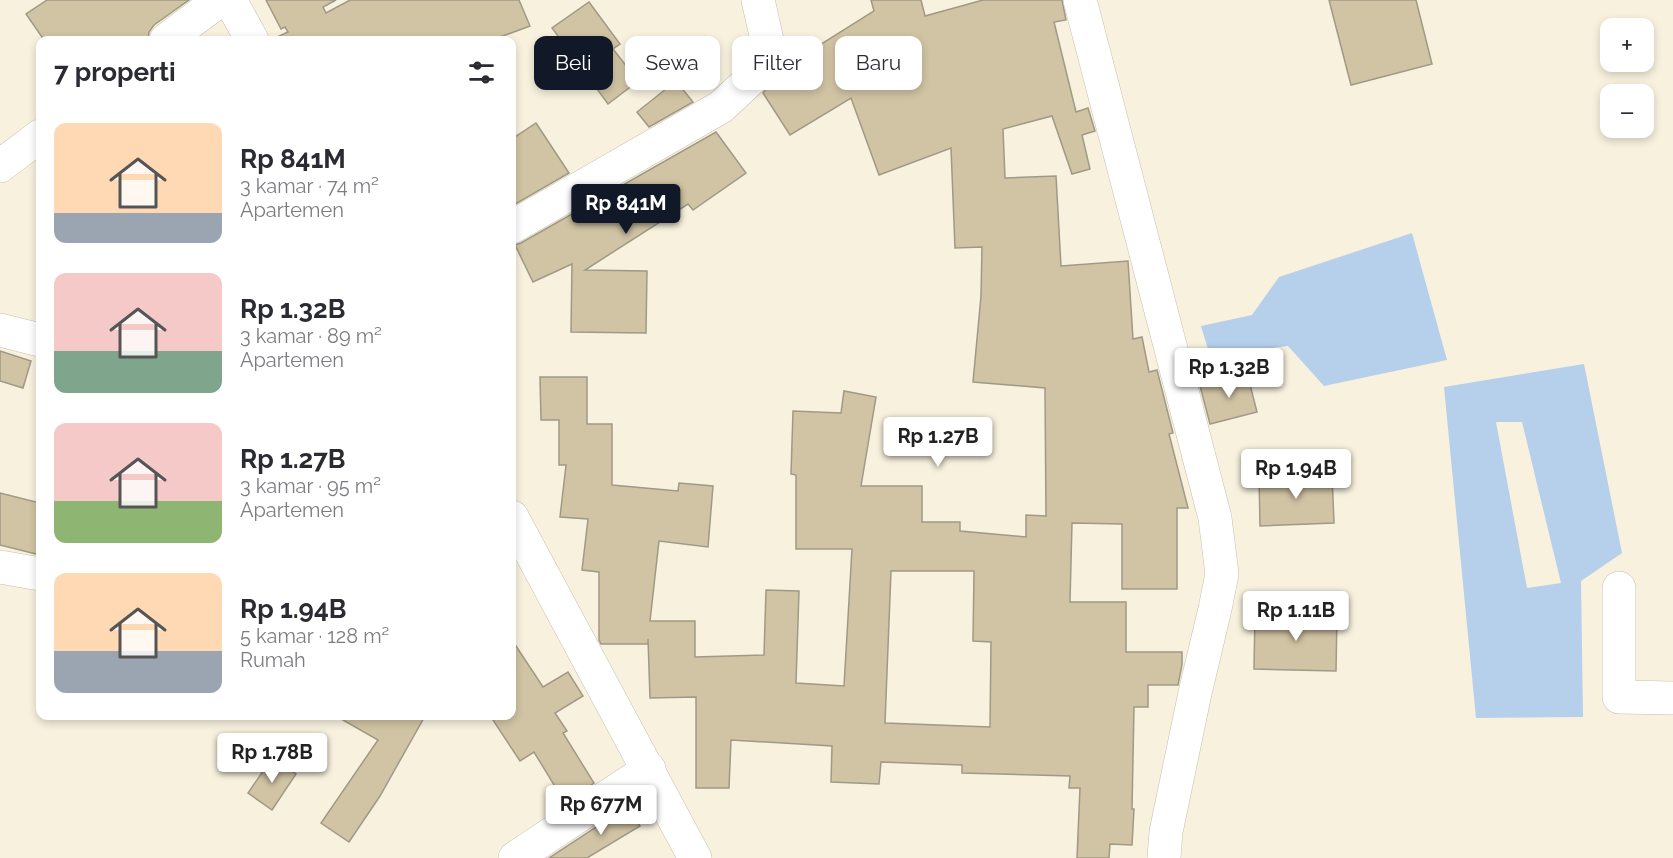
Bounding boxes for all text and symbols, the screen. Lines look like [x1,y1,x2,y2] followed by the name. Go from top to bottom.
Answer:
[1600,18,1654,138] map controls
[1600,18,1654,72] button: +
[534,36,613,90] chip: Beli
[625,36,720,90] chip: Sewa
[732,36,823,90] chip: Filter
[835,36,922,90] chip: Baru
[465,56,498,89] icon: filters
[54,57,176,87] text: 7 properti
[1600,84,1654,138] button: −
[240,144,346,174] text: Rp 841M
[102,147,174,219] icon: home
[240,174,379,198] text: 3 kamar · 74 m²
[571,184,681,235] pin: Rp 841M
[585,191,667,215] text: Rp 841M
[240,198,344,222] text: Apartemen
[240,294,345,324] text: Rp 1.32B
[102,297,174,369] icon: home
[240,324,382,348] text: 3 kamar · 89 m²
[240,348,344,372] text: Apartemen
[1167,348,1291,399] pin: Rp 1.32B
[1188,355,1270,379] text: Rp 1.32B
[876,417,1000,468] pin: Rp 1.27B
[897,424,979,448] text: Rp 1.27B
[240,444,346,474] text: Rp 1.27B
[102,447,174,519] icon: home
[1234,449,1358,500] pin: Rp 1.94B
[1255,456,1337,480] text: Rp 1.94B
[240,474,381,498] text: 3 kamar · 95 m²
[240,498,344,522] text: Apartemen
[1234,591,1358,642] pin: Rp 1.11B
[240,594,346,624] text: Rp 1.94B
[102,597,174,669] icon: home
[1257,598,1335,622] text: Rp 1.11B
[240,624,389,648] text: 5 kamar · 128 m²
[240,648,306,672] text: Rumah
[210,733,334,784] pin: Rp 1.78B
[231,740,313,764] text: Rp 1.78B
[546,785,656,836] pin: Rp 677M
[560,792,642,816] text: Rp 677M

